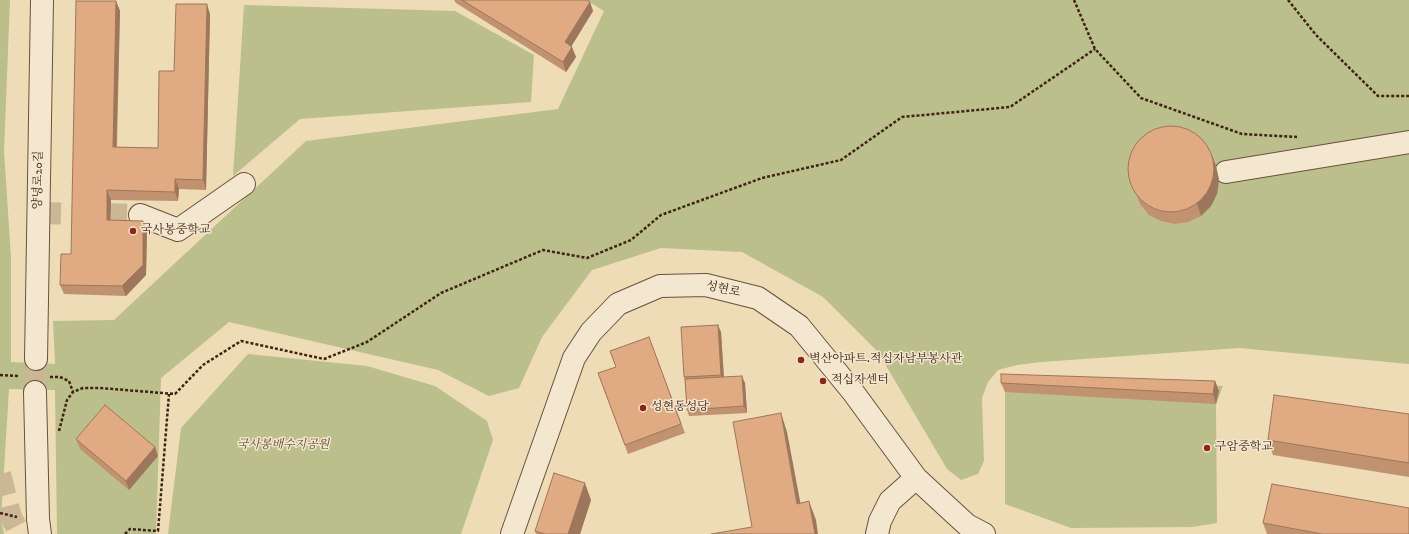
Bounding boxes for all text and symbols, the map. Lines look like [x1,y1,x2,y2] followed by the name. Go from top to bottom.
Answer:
[31,151,47,209] street label: 양녕로20길
[141,224,211,238] place label: 국사봉중학교
[128,226,138,236] marker: 국사봉중학교
[704,279,742,301] street label: 성현로
[809,353,963,367] place label: 벽산아파트.적십자남부봉사관
[796,355,806,365] marker: 벽산아파트.적십자남부봉사관
[831,374,889,388] place label: 적십자센터
[818,376,828,386] marker: 적십자센터
[651,401,709,415] place label: 성현동성당
[638,403,648,413] marker: 성현동성당
[237,439,329,453] park label: 국사봉배수지공원
[1215,441,1273,455] place label: 구암중학교
[1202,443,1212,453] marker: 구암중학교

